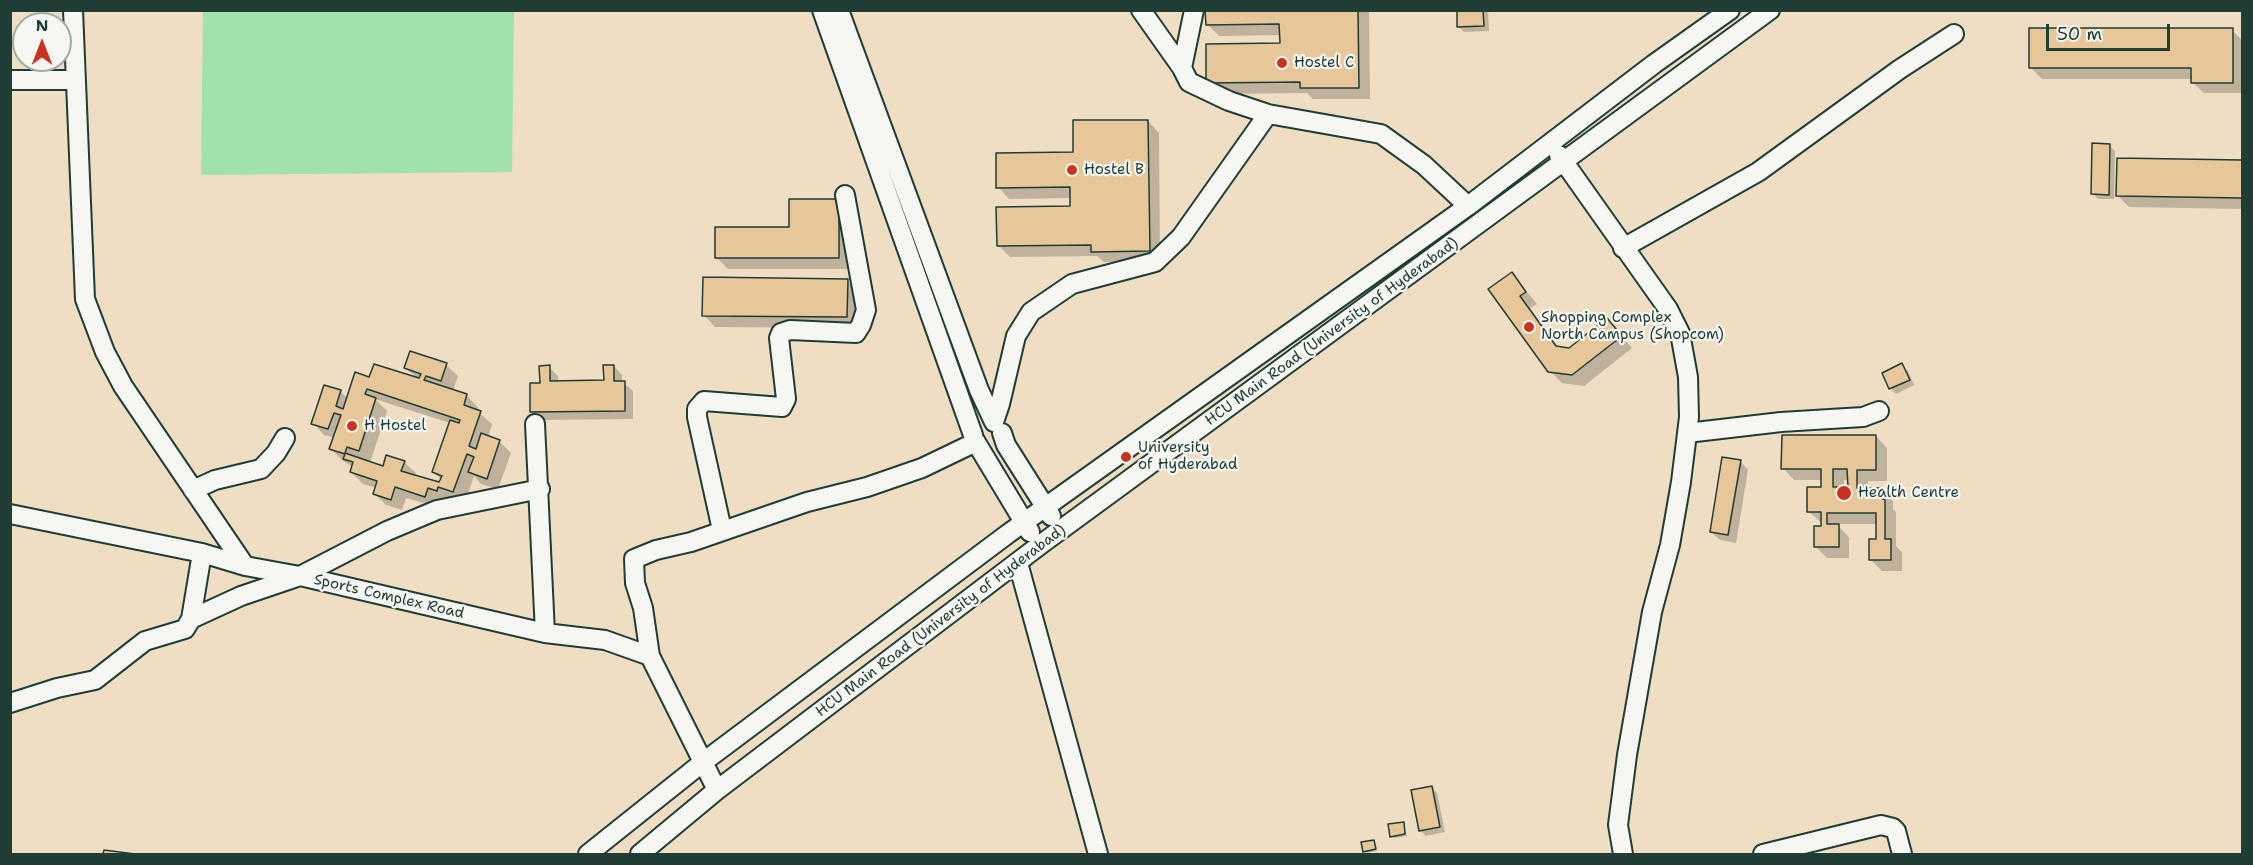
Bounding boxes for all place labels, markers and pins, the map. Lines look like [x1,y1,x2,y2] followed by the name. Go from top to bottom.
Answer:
[1294,54,1354,72] place label: Hostel C
[1275,56,1289,70] marker: Hostel C
[1084,161,1144,179] place label: Hostel B
[1065,163,1079,177] marker: Hostel B
[1541,309,1724,344] place label: Shopping Complex North Campus (Shopcom)
[1522,320,1536,334] marker: Shopping Complex North Campus (Shopcom)
[364,417,426,435] place label: H Hostel
[345,419,359,433] marker: H Hostel
[1138,439,1238,474] place label: University of Hyderabad
[1119,450,1133,464] marker: University of Hyderabad
[1835,484,1853,502] marker: Health Centre
[1858,484,1959,502] place label: Health Centre

